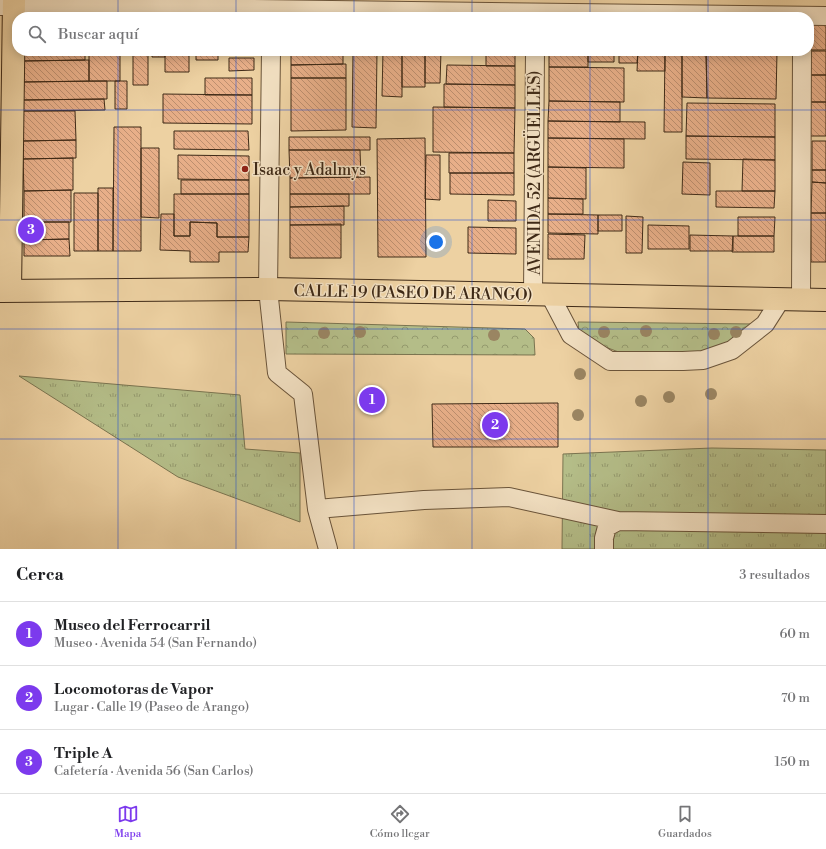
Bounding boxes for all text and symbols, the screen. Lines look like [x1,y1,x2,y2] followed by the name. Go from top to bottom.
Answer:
[12,12,814,56] search box
[26,23,48,45] icon: search
[58,25,139,44] text: Buscar aquí
[523,71,545,276] street label: AVENIDA 52 (ARGÜELLES)
[253,160,366,180] place label: Isaac y Adalmys
[240,164,250,174] marker: Isaac y Adalmys
[18,215,44,245] pin: 3
[426,232,446,252] your location
[293,281,533,305] street label: CALLE 19 (PASEO DE ARANGO)
[359,385,385,415] pin: 1
[482,410,508,440] pin: 2
[16,564,64,586] text: Cerca
[739,567,810,583] text: 3 resultados
[54,616,210,635] text: Museo del Ferrocarril
[26,626,32,642] text: 1
[779,626,810,642] text: 60 m
[54,635,257,651] text: Museo · Avenida 54 (San Fernando)
[54,680,214,699] text: Locomotoras de Vapor
[25,690,33,706] text: 2
[781,690,810,706] text: 70 m
[54,699,249,715] text: Lugar · Calle 19 (Paseo de Arango)
[54,744,112,763] text: Triple A
[25,754,33,770] text: 3
[775,754,810,770] text: 150 m
[54,763,254,779] text: Cafetería · Avenida 56 (San Carlos)
[114,803,141,841] tab: Mapa
[370,803,430,841] tab: Cómo llegar
[658,803,712,841] tab: Guardados

